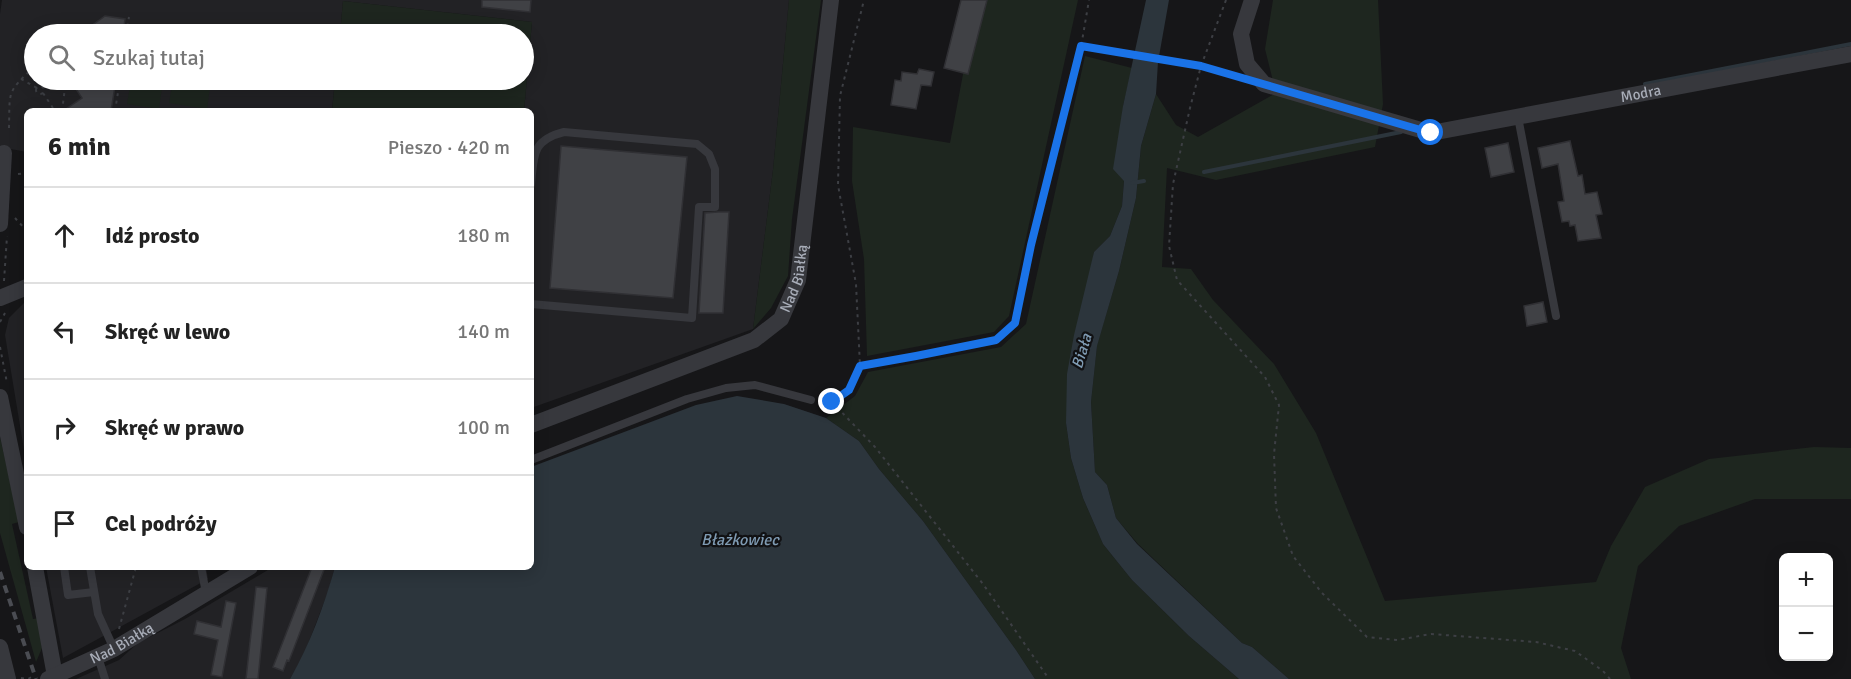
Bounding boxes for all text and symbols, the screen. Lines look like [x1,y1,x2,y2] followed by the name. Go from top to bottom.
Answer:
[24,24,534,90] search box
[45,41,78,74] icon: search
[93,44,205,71] text: Szukaj tutaj
[1619,81,1662,106] street label: Modra
[1417,119,1443,145] route start
[48,131,111,163] text: 6 min
[388,135,510,160] text: Pieszo · 420 m
[48,219,81,252] icon: ahead
[105,222,200,249] text: Idź prosto
[457,223,510,248] text: 180 m
[776,243,811,315] street label: Nad Białką
[48,315,81,348] icon: left
[105,318,230,345] text: Skręć w lewo
[457,319,510,344] text: 140 m
[1067,331,1097,371] water label: Biała
[818,388,844,414] route end
[48,411,81,444] icon: right
[105,414,244,441] text: Skręć w prawo
[457,415,510,440] text: 100 m
[48,507,81,540] icon: arrive
[105,510,217,537] text: Cel podróży
[701,530,780,550] water label: Błażkowiec
[1779,553,1833,661] map controls
[1779,553,1833,607] button: +
[1779,607,1833,661] button: −
[87,618,157,668] street label: Nad Białką

